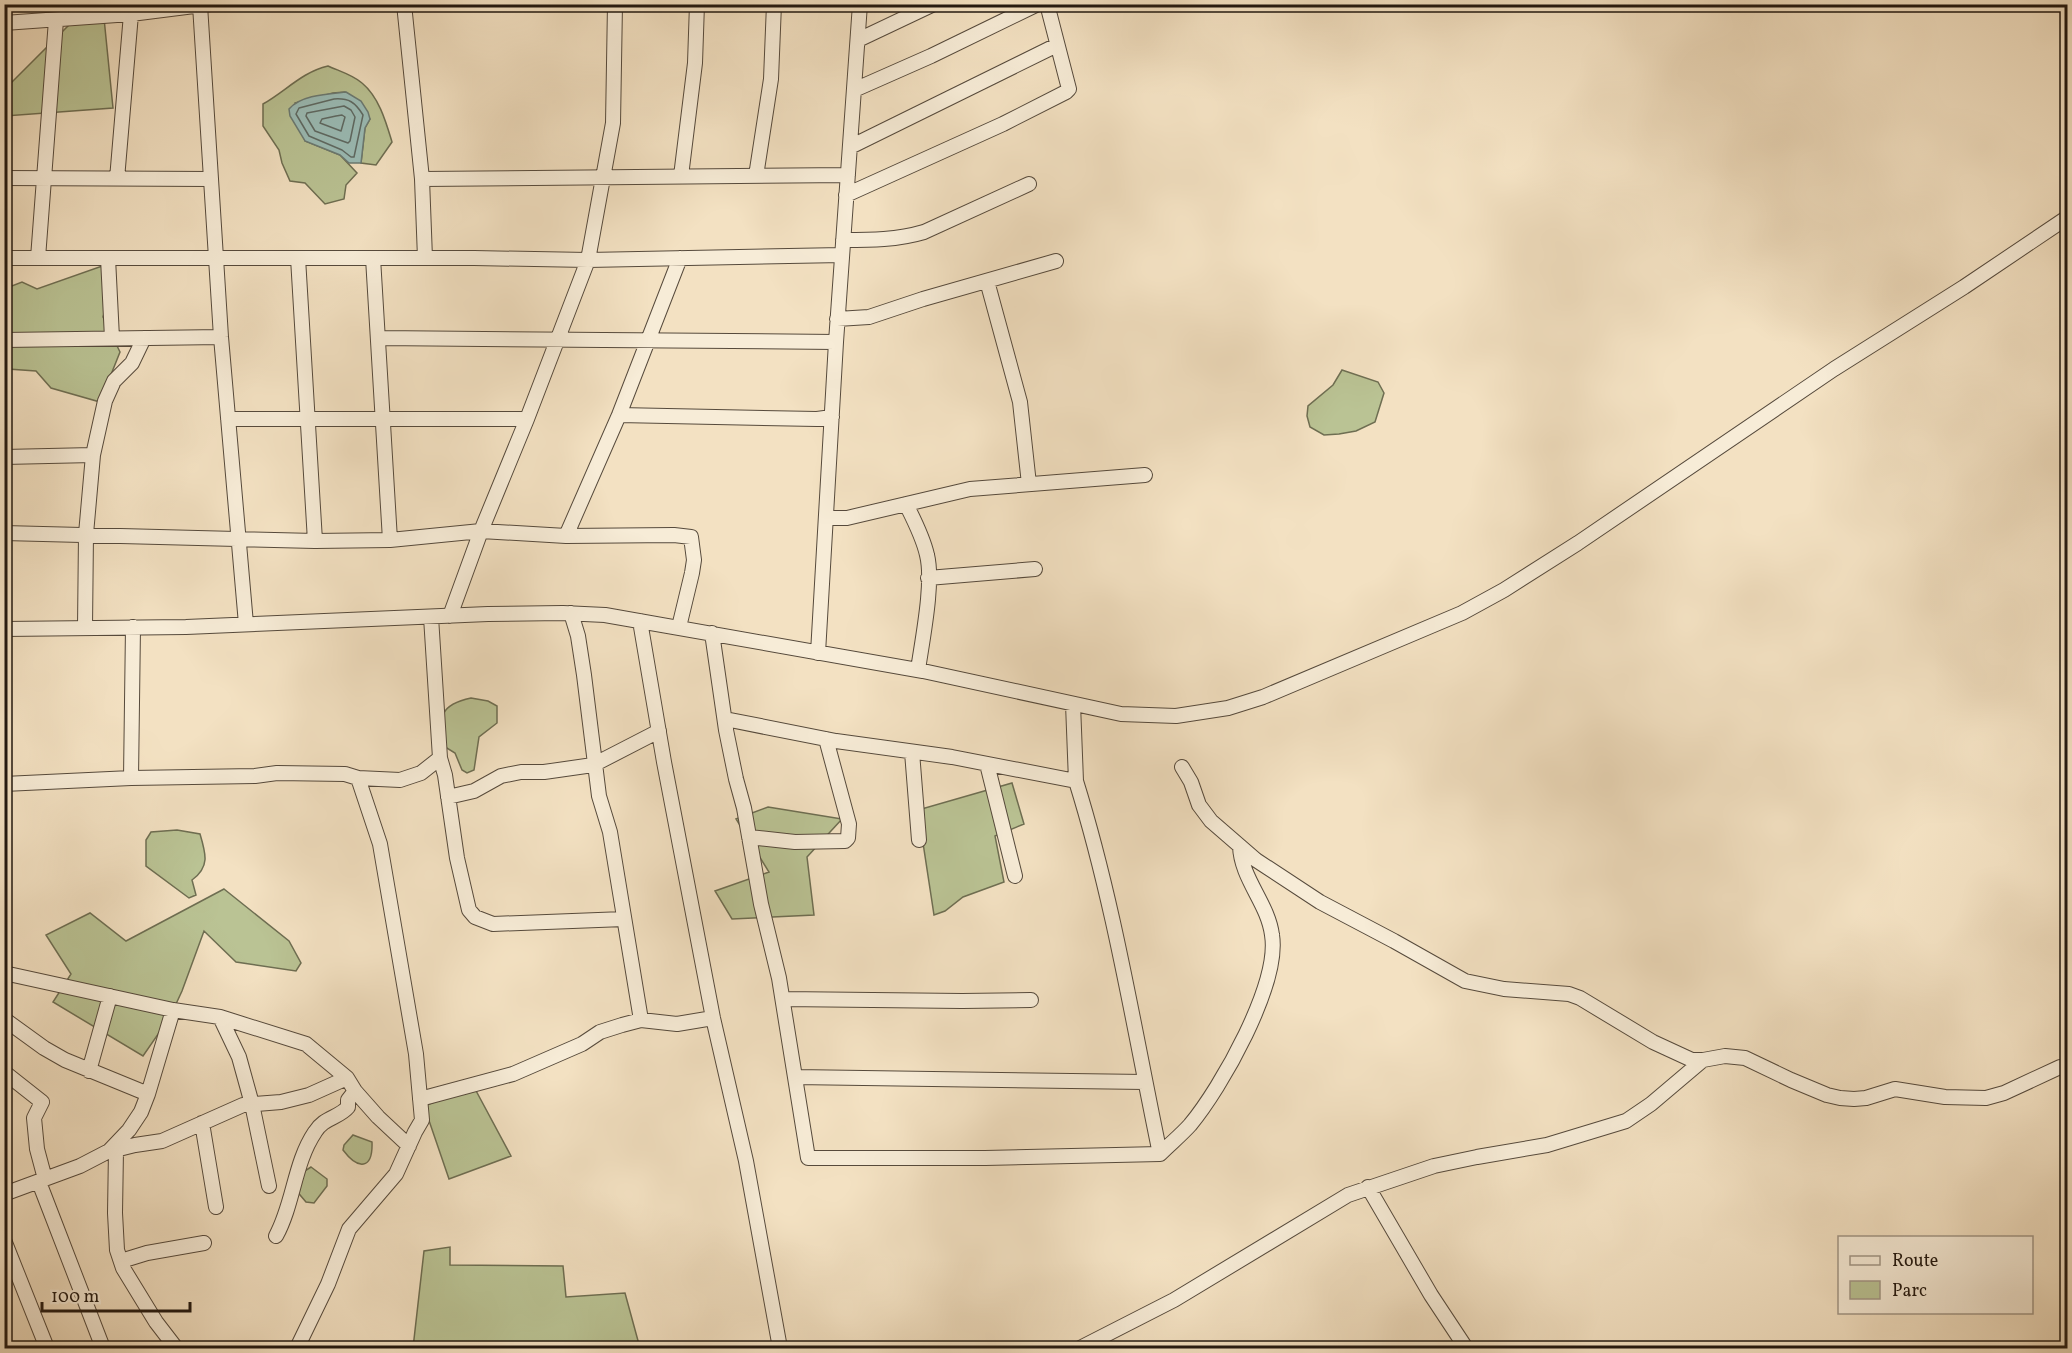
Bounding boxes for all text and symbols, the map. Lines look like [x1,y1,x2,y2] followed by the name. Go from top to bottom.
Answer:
[1838,1236,2033,1314] legend
[1892,1249,1938,1274] text: Route
[42,1275,190,1313] scale bar
[1892,1279,1927,1304] text: Parc
[51,1285,100,1310] text: 100 m

